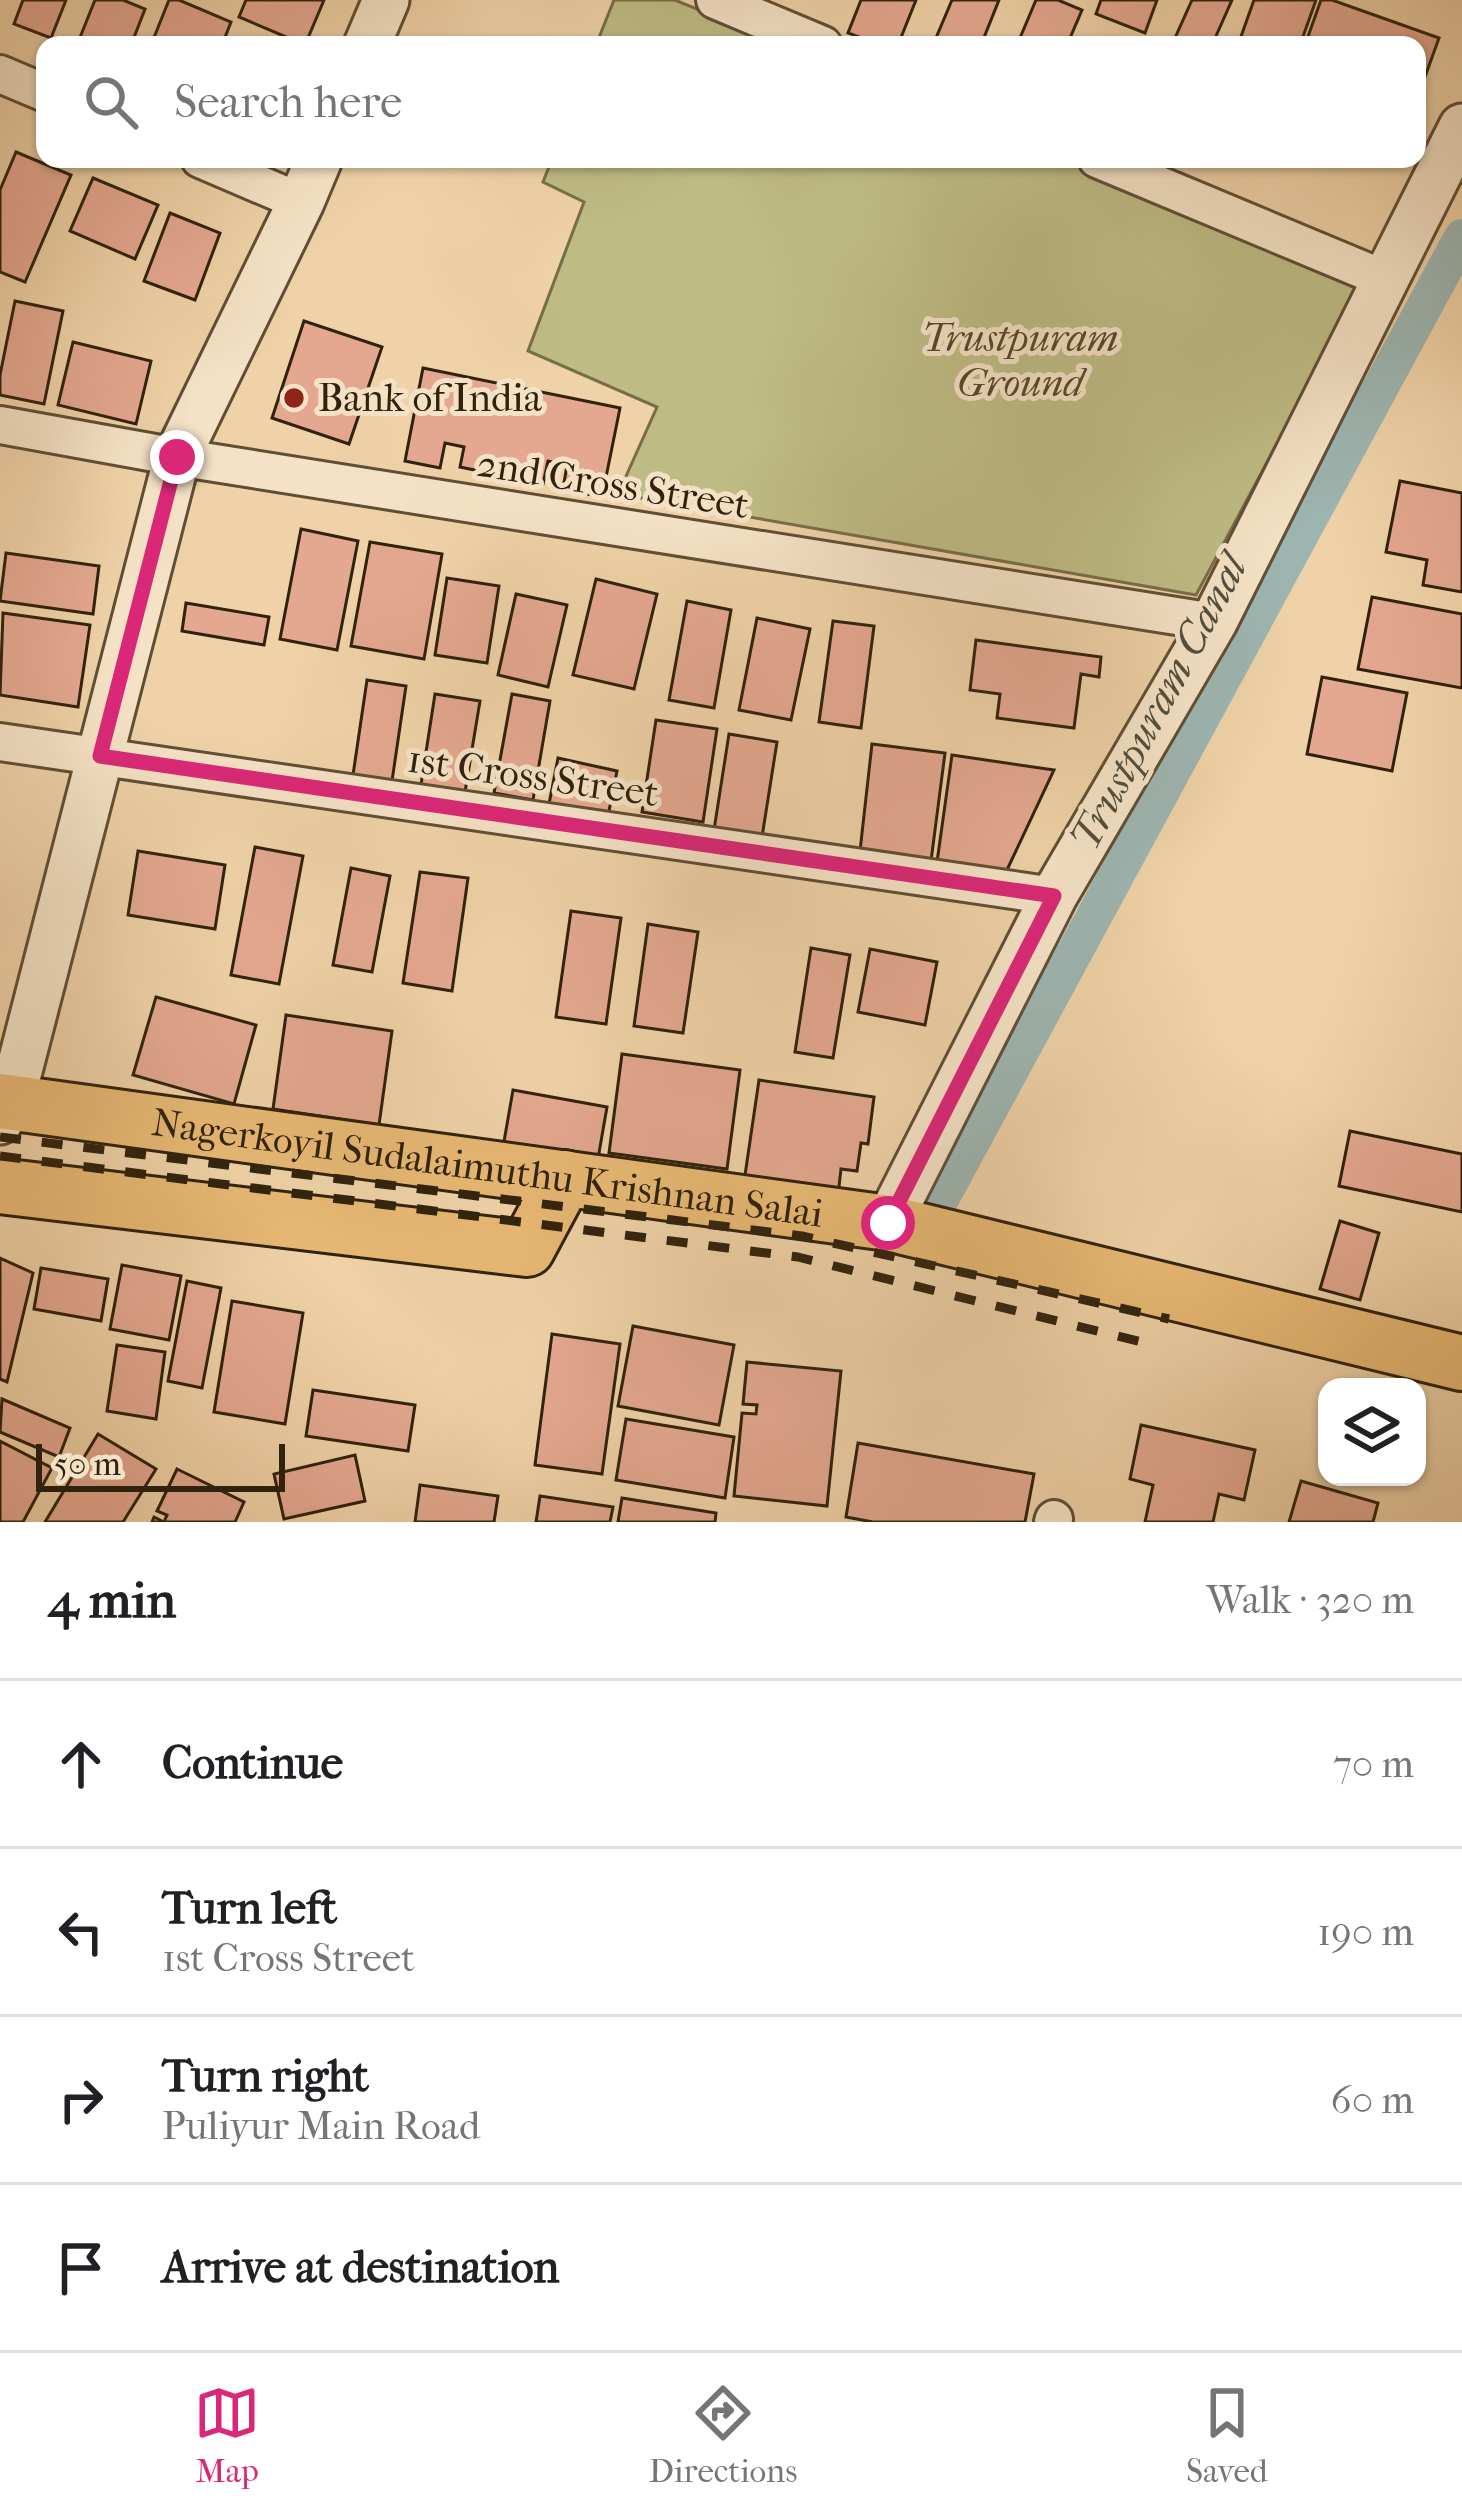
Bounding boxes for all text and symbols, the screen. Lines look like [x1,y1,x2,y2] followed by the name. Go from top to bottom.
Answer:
[36,36,1426,168] search box
[78,69,144,135] icon: search
[174,76,402,129] text: Search here
[922,315,1118,406] park label: Trustpuram Ground
[318,375,543,421] place label: Bank of India
[281,385,307,411] marker: Bank of India
[150,430,204,484] route end
[474,440,752,528] street label: 2nd Cross Street
[1061,543,1260,859] water label: Trustpuram Canal
[405,736,661,816] street label: 1st Cross Street
[149,1099,826,1237] street label: Nagerkoyil Sudalaimuthu Krishnan Salai
[861,1196,915,1250] route start
[1318,1378,1426,1486] map controls
[1318,1378,1426,1486] button: layers
[36,1438,285,1491] scale bar
[54,1445,121,1484] text: 50 m
[48,1570,176,1630] text: 4 min
[1207,1577,1414,1623] text: Walk · 320 m
[48,1731,114,1797] icon: ahead
[162,1737,343,1790] text: Continue
[1333,1741,1414,1787] text: 70 m
[162,1882,337,1935] text: Turn left
[48,1899,114,1965] icon: left
[1317,1909,1414,1955] text: 190 m
[162,1935,415,1981] text: 1st Cross Street
[162,2050,369,2103] text: Turn right
[48,2067,114,2133] icon: right
[1331,2077,1414,2123] text: 60 m
[162,2103,480,2149] text: Puliyur Main Road
[48,2235,114,2301] icon: arrive
[162,2241,559,2294] text: Arrive at destination
[194,2380,260,2491] tab: Map
[649,2380,797,2491] tab: Directions
[1186,2380,1268,2491] tab: Saved

